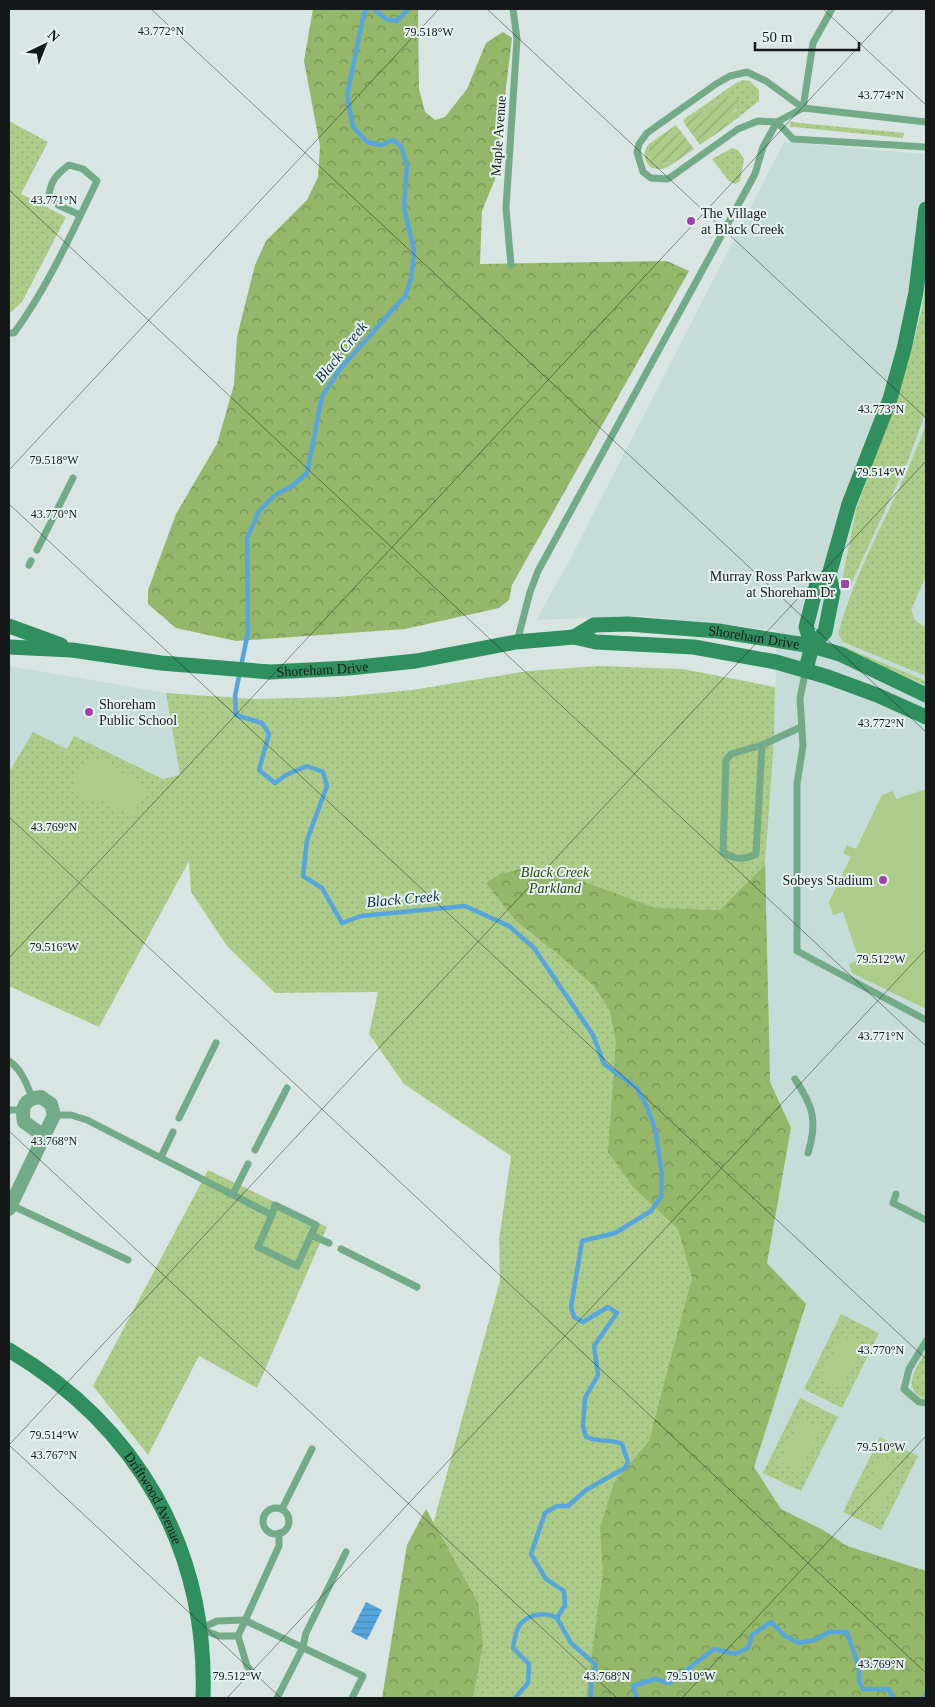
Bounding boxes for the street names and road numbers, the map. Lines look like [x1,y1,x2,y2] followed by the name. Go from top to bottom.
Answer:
[488,95,509,177] street label: Maple Avenue
[708,623,801,652] street label: Shoreham Drive
[276,659,369,680] street label: Shoreham Drive
[121,1449,185,1546] street label: Driftwood Avenue

